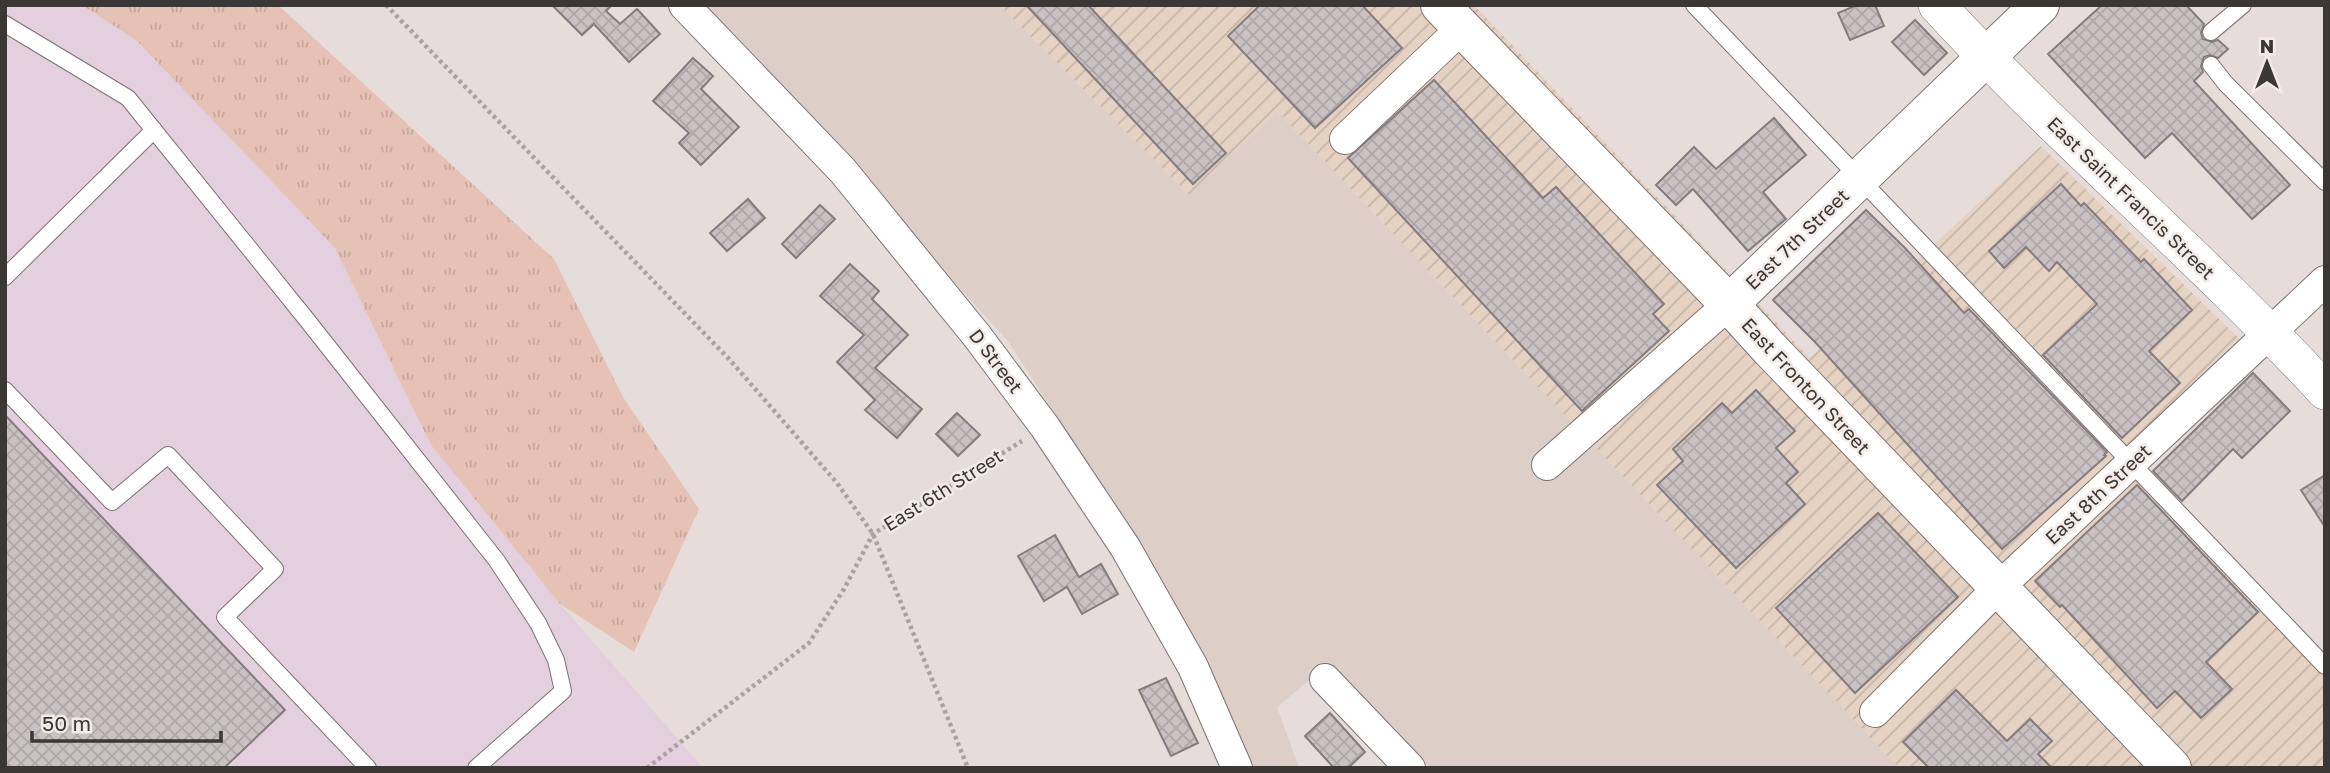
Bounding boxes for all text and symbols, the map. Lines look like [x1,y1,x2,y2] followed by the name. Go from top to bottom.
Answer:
[2232,28,2302,98] north arrow
[2260,34,2274,57] text: N
[2043,112,2220,284] street label: East Saint Francis Street
[1740,184,1853,294] street label: East 7th Street
[1737,313,1875,458] street label: East Fronton Street
[965,324,1028,397] street label: D Street
[2040,439,2155,549] street label: East 8th Street
[879,444,1007,535] street label: East 6th Street
[32,700,220,744] scale bar
[42,710,91,736] text: 50 m

